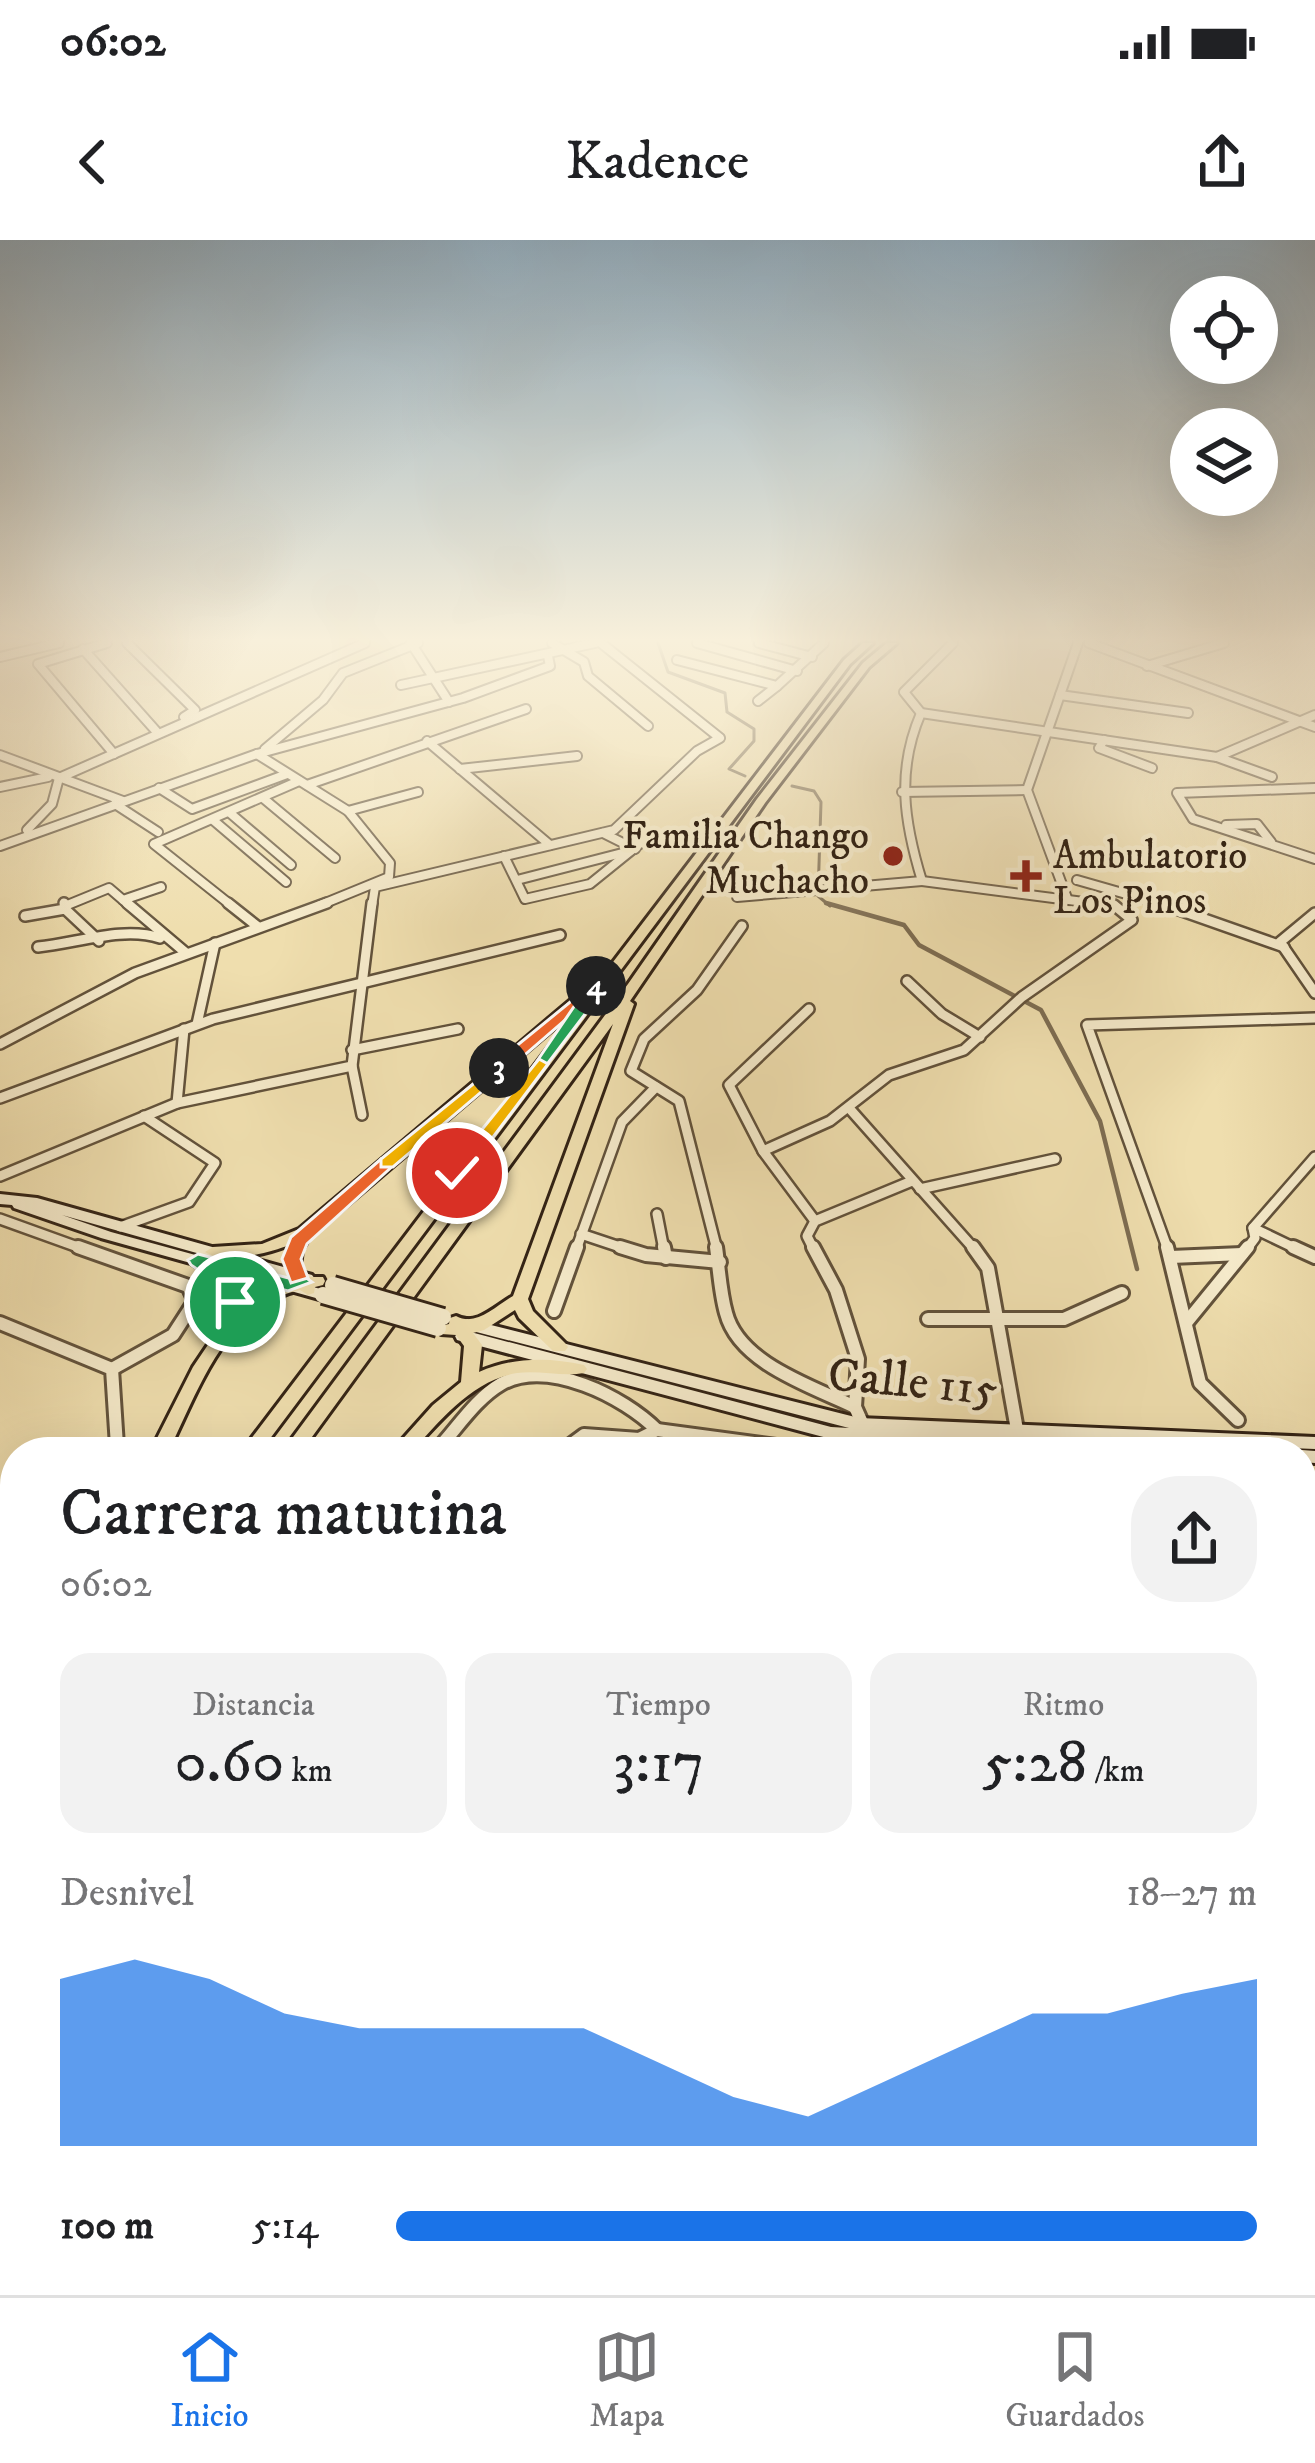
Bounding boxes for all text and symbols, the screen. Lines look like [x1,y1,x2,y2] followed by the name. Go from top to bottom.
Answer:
[60,14,166,70] text: 06:02
[60,129,126,195] icon: back
[566,129,749,196] text: Kadence
[1189,129,1255,195] icon: share
[1170,276,1278,516] map controls
[1170,276,1278,384] button: locate
[1170,408,1278,516] button: layers
[622,812,869,906] place label: Familia Chango Muchacho
[1053,832,1247,926] place label: Ambulatorio Los Pinos
[880,843,906,869] marker: Familia Chango Muchacho
[1010,860,1042,892] marker: Ambulatorio Los Pinos
[566,956,626,1016] pin: 4
[587,965,606,1006] text: 4
[469,1038,529,1098] pin: 3
[493,1047,505,1088] text: 3
[406,1122,508,1224] pin
[424,1140,490,1206] icon: check
[184,1251,286,1353] pin
[202,1269,268,1335] icon: arrive
[825,1346,1000,1420] street label: Calle 115
[60,1474,506,1556] text: Carrera matutina
[1131,1476,1257,1602] button: share
[60,1560,152,1609] text: 06:02
[192,1685,315,1726] text: Distancia
[606,1685,711,1726] text: Tiempo
[1023,1685,1104,1726] text: Ritmo
[174,1726,284,1801] text: 0.60
[613,1726,704,1801] text: 3:17
[982,1726,1087,1801] text: 5:28
[284,1751,333,1792] text: km
[1087,1751,1145,1792] text: /km
[60,1869,194,1918] text: Desnivel
[1126,1869,1257,1918] text: 18–27 m
[60,2202,154,2251] text: 100 m
[252,2202,318,2251] text: 5:14
[170,2324,249,2437] tab: Inicio
[590,2324,664,2437] tab: Mapa
[1005,2324,1144,2437] tab: Guardados

